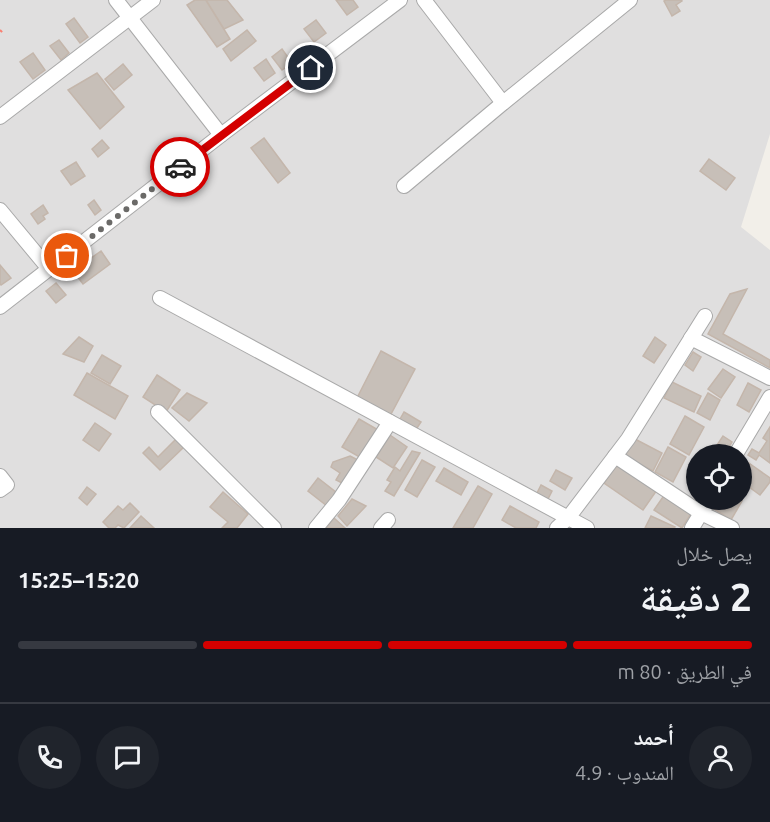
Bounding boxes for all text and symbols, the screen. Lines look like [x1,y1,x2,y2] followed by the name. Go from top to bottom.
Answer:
[285,42,336,93] pin
[294,51,327,84] icon: home
[150,137,210,197] courier
[164,151,197,184] icon: car
[41,230,92,281] pin
[50,239,83,272] icon: bag
[686,444,752,510] map controls
[686,444,752,510] button: locate
[676,542,752,565] text: يصل خلال
[18,567,139,592] text: 15:20–15:25
[640,575,752,618] text: 2 دقيقة
[617,660,752,683] text: في الطريق · 80 m
[634,724,674,749] text: أحمد
[18,726,81,789] button: phone
[96,726,159,789] button: chat
[689,726,752,789] button: person
[575,761,674,784] text: المندوب · 4.9

